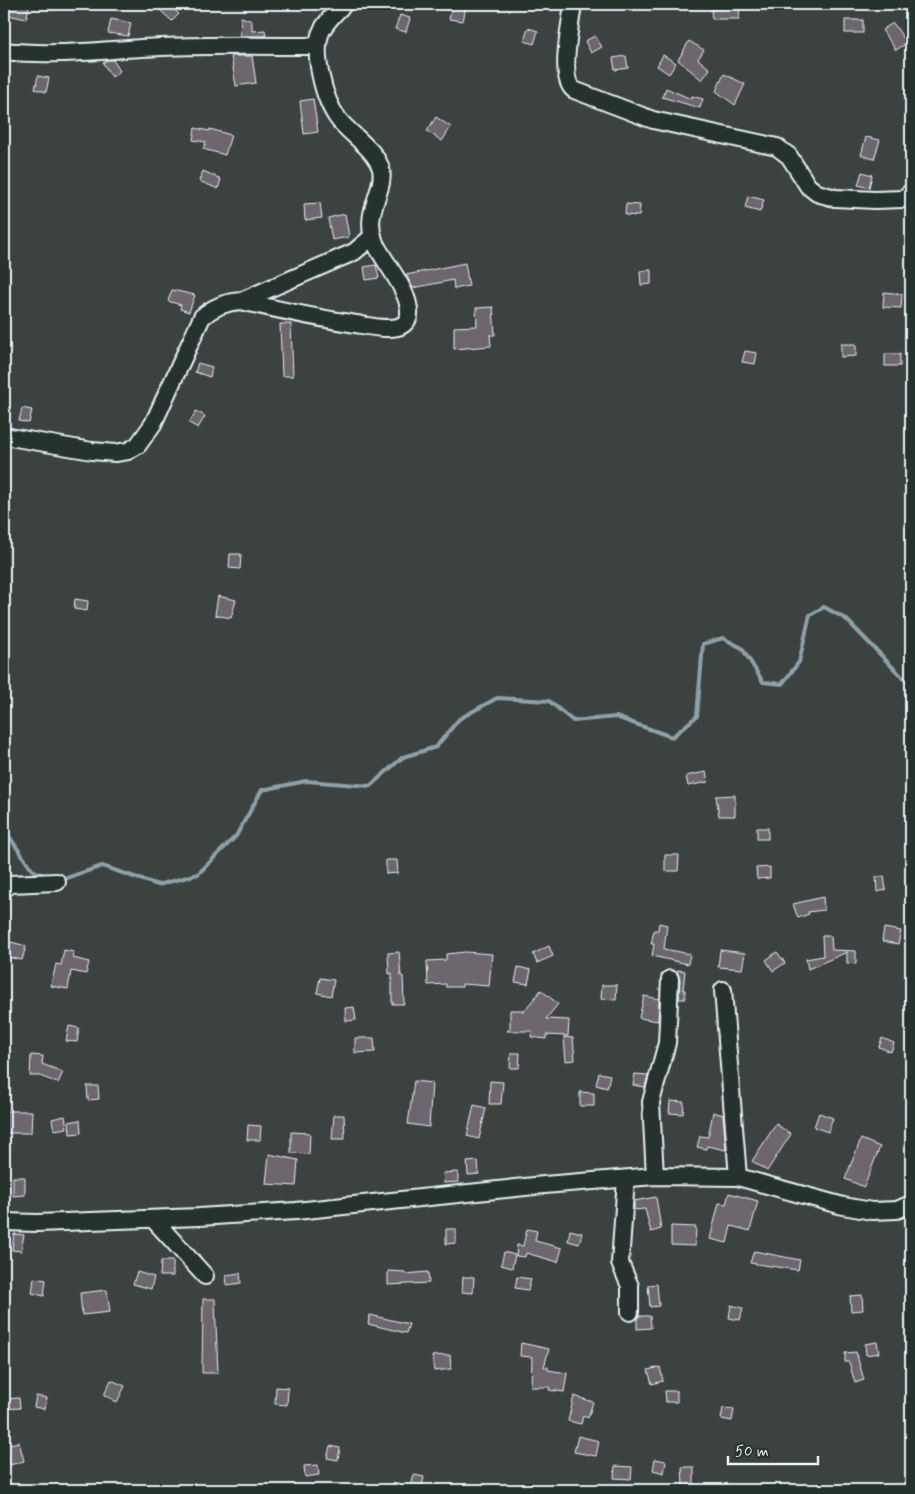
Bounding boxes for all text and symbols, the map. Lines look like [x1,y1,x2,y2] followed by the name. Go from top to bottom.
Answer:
[728,1434,818,1466] scale bar
[735,1442,769,1462] text: 50 m

